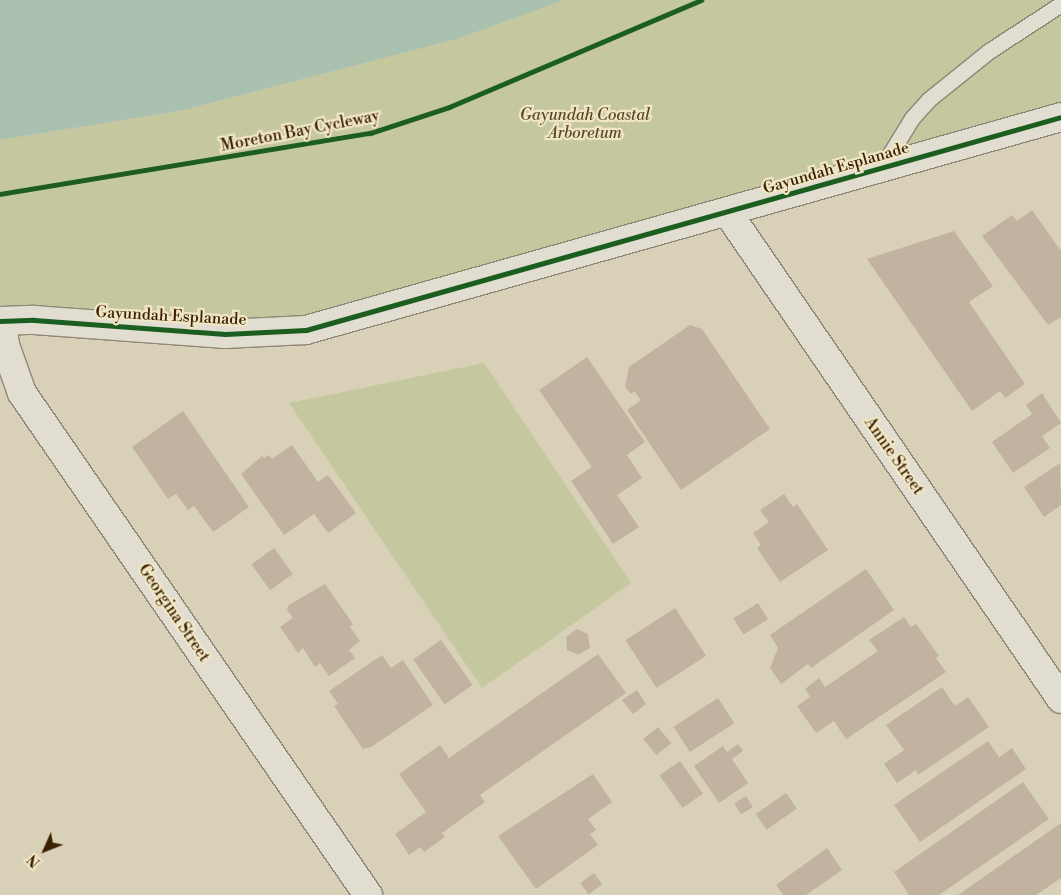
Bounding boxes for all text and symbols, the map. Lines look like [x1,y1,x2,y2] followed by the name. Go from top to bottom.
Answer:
[520,105,650,143] park label: Gayundah Coastal Arboretum
[219,106,381,156] street label: Moreton Bay Cycleway
[761,138,911,198] street label: Gayundah Esplanade
[95,302,247,330] street label: Gayundah Esplanade
[860,414,928,498] street label: Annie Street
[134,561,214,665] street label: Georgina Street
[20,825,70,875] north arrow
[24,850,45,871] text: N

